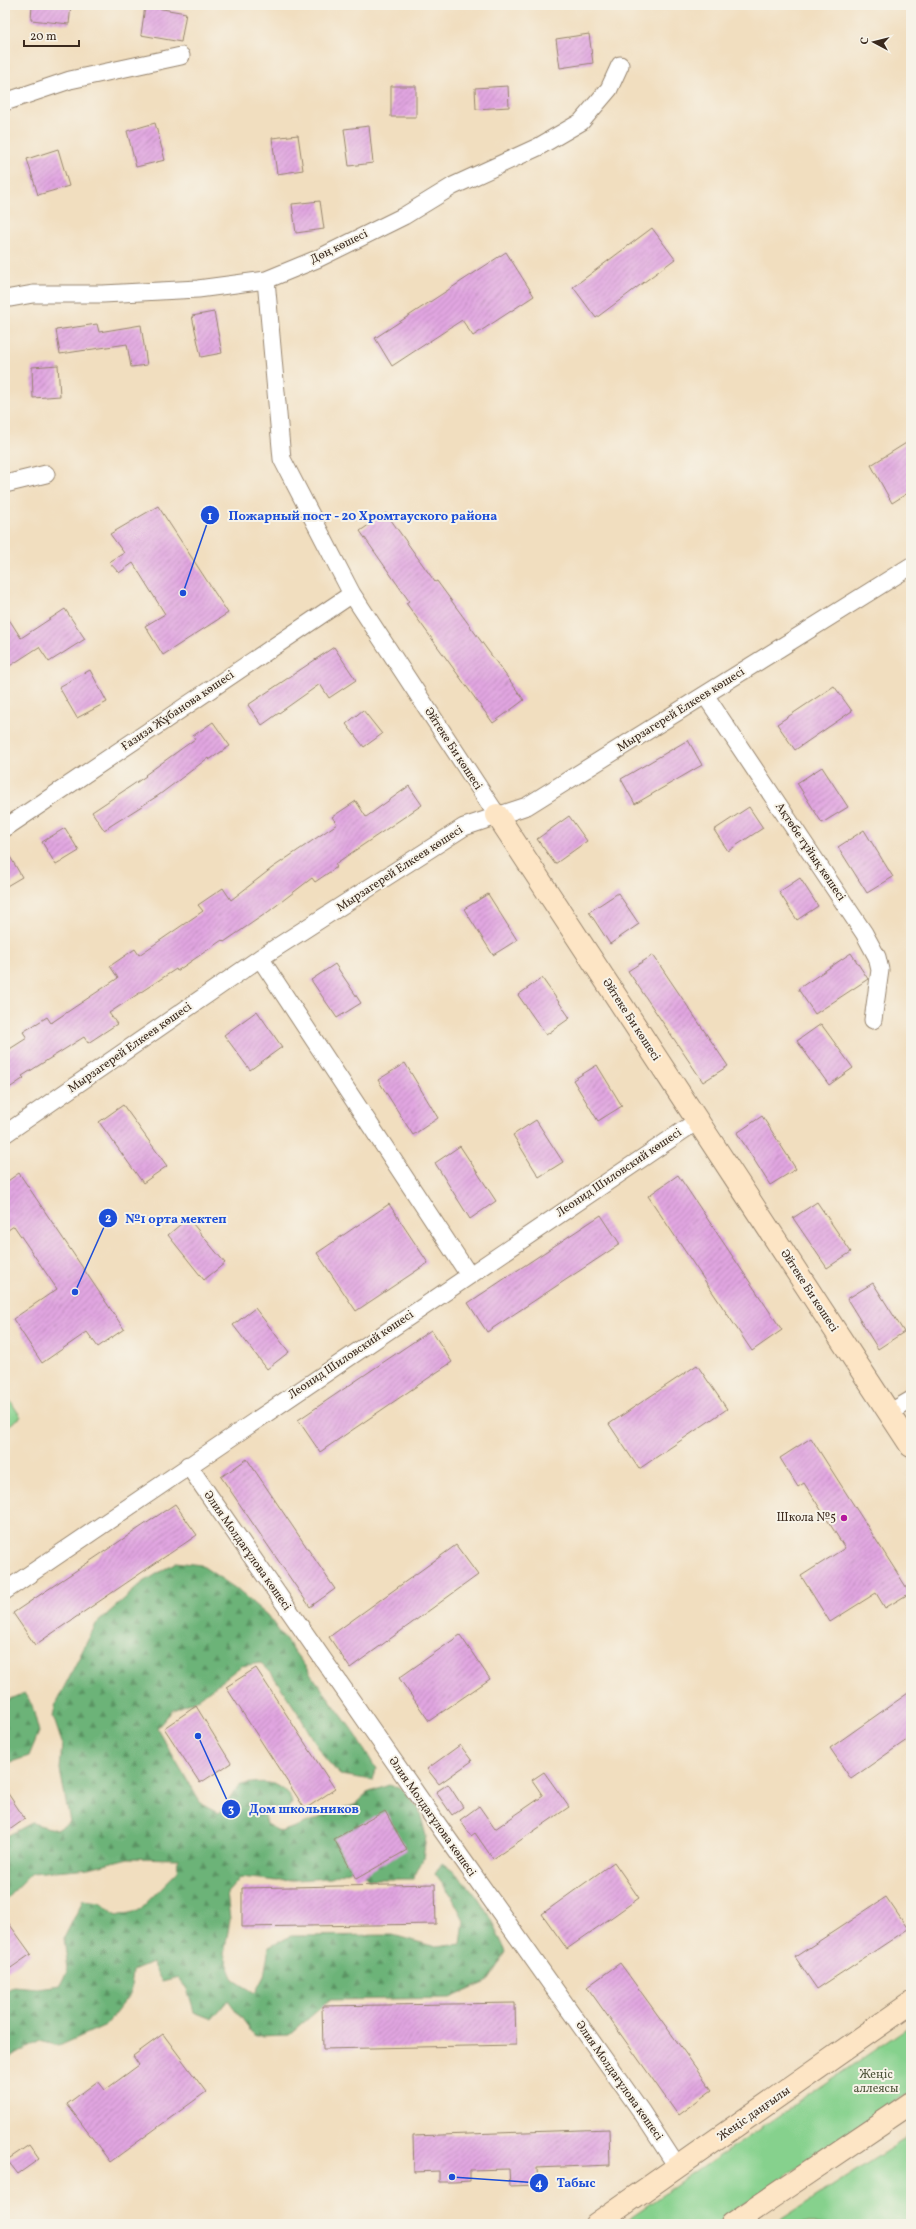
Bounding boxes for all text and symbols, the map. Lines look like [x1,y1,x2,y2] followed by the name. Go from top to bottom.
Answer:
[24,22,79,48] scale bar
[854,22,894,62] north arrow
[30,29,57,45] text: 20 m
[858,37,873,45] text: С
[307,226,371,268] street label: Дөң көшесі
[200,503,505,528] callout: Пожарный пост - 20 Хромтауского района
[229,508,497,526] text: Пожарный пост - 20 Хромтауского района
[208,509,213,525] text: 1
[614,664,748,756] street label: Мырзагерей Елкеев көшесі
[118,667,238,755] street label: Ғазиза Жұбанова көшесі
[420,705,486,794] street label: Әйтеке Би көшесі
[771,800,849,905] street label: Ақтөбе тұйық көшесі
[334,822,467,916] street label: Мырзагерей Елкеев көшесі
[598,976,664,1065] street label: Әйтеке Би көшесі
[65,999,195,1097] street label: Мырзагерей Елкеев көшесі
[553,1125,685,1221] street label: Леонид Шиловский көшесі
[98,1205,235,1230] callout: №1 орта мектеп
[105,1211,111,1227] text: 2
[125,1211,227,1229] text: №1 орта мектеп
[776,1247,842,1336] street label: Әйтеке Би көшесі
[285,1307,417,1403] street label: Леонид Шиловский көшесі
[200,1488,295,1614] street label: Әлия Молдағұлова көшесі
[777,1510,836,1526] place label: Школа №5
[839,1513,849,1523] marker: Школа №5
[385,1754,480,1880] street label: Әлия Молдағұлова көшесі
[221,1796,367,1821] callout: Дом школьников
[249,1801,359,1819] text: Дом школьников
[228,1802,234,1818] text: 3
[572,2018,667,2144] street label: Әлия Молдағұлова көшесі
[854,2067,899,2097] park label: Жеңіс аллеясы
[714,2083,794,2145] street label: Жеңіс даңғылы
[529,2170,603,2195] callout: Табыс
[557,2175,595,2193] text: Табыс
[535,2176,543,2192] text: 4

